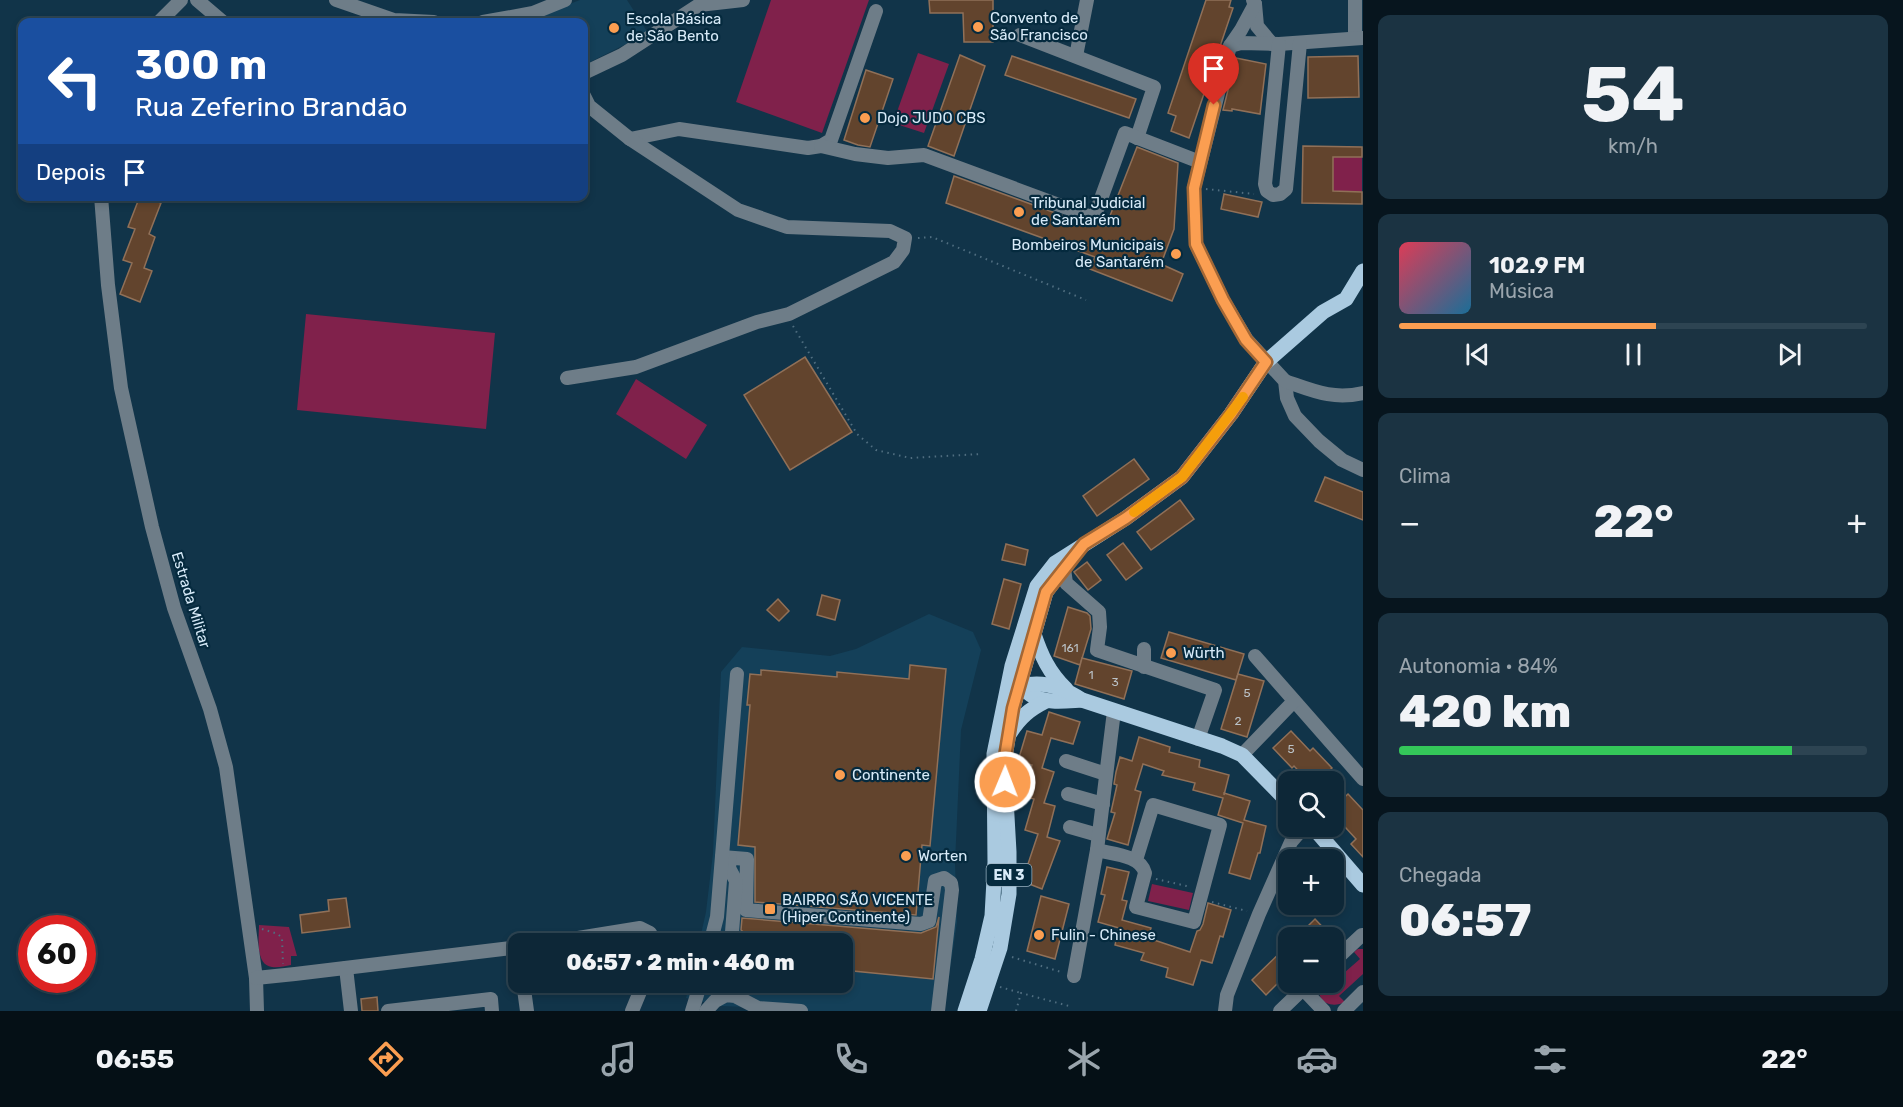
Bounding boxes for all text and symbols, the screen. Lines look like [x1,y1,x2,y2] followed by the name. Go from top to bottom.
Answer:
[990,9,1088,44] place label: Convento de São Francisco
[626,10,721,45] place label: Escola Básica de São Bento
[971,20,985,34] marker: Convento de São Francisco
[607,21,621,35] marker: Escola Básica de São Bento
[135,40,267,90] text: 300 m
[36,42,114,120] icon: left
[1188,43,1239,105] pin
[1581,48,1685,141] text: 54
[1197,52,1230,85] icon: arrive
[135,91,408,123] text: Rua Zeferino Brandão
[877,109,986,127] place label: Dojo JUDO CBS
[858,111,872,125] marker: Dojo JUDO CBS
[1608,134,1658,158] text: km/h
[118,156,151,189] icon: arrive
[36,159,106,186] text: Depois
[1031,194,1145,229] place label: Tribunal Judicial de Santarém
[1012,205,1026,219] marker: Tribunal Judicial de Santarém
[1012,236,1164,271] place label: Bombeiros Municipais de Santarém
[1169,247,1183,261] marker: Bombeiros Municipais de Santarém
[1489,252,1585,279] text: 102.9 FM
[1489,279,1554,303] text: Música
[1461,338,1494,371] icon: previous
[1617,338,1650,371] icon: pause
[1773,338,1806,371] icon: next
[1399,464,1451,488] text: Clima
[1594,495,1673,548] text: 22°
[1399,503,1420,542] text: −
[1846,503,1867,542] text: +
[168,550,214,651] street label: Estrada Militar
[1061,641,1079,655] house number: 161
[1183,644,1225,662] place label: Würth
[1164,646,1178,660] marker: Würth
[1399,654,1558,678] text: Autonomia · 84%
[1088,668,1094,682] house number: 1
[1111,675,1119,689] house number: 3
[1399,685,1571,738] text: 420 km
[1243,686,1251,700] house number: 5
[1234,714,1242,728] house number: 2
[1287,742,1295,756] house number: 5
[973,750,1037,814] position arrow
[852,766,930,784] place label: Continente
[833,768,847,782] marker: Continente
[1278,771,1344,993] map controls
[1278,771,1344,837] button: search
[918,847,967,865] place label: Worten
[899,849,913,863] marker: Worten
[1278,849,1344,915] button: +
[1399,863,1482,887] text: Chegada
[986,864,1032,886] road number: EN 3
[782,891,933,926] place label: BAIRRO SÃO VICENTE (Hiper Continente)
[1399,894,1531,947] text: 06:57
[763,902,777,916] marker: BAIRRO SÃO VICENTE (Hiper Continente)
[18,915,96,993] speed limit sign: 60
[1051,926,1156,944] place label: Fulin - Chinese
[1278,927,1344,993] button: −
[1032,928,1046,942] marker: Fulin - Chinese
[566,949,795,976] text: 06:57 · 2 min · 460 m
[365,1038,407,1080] icon: directions
[598,1038,640,1080] icon: music
[830,1038,872,1080] icon: phone
[1063,1038,1105,1080] icon: climate
[1296,1038,1338,1080] icon: car
[1529,1038,1571,1080] icon: filters
[95,1043,174,1075] text: 06:55
[1761,1043,1808,1075] text: 22°

